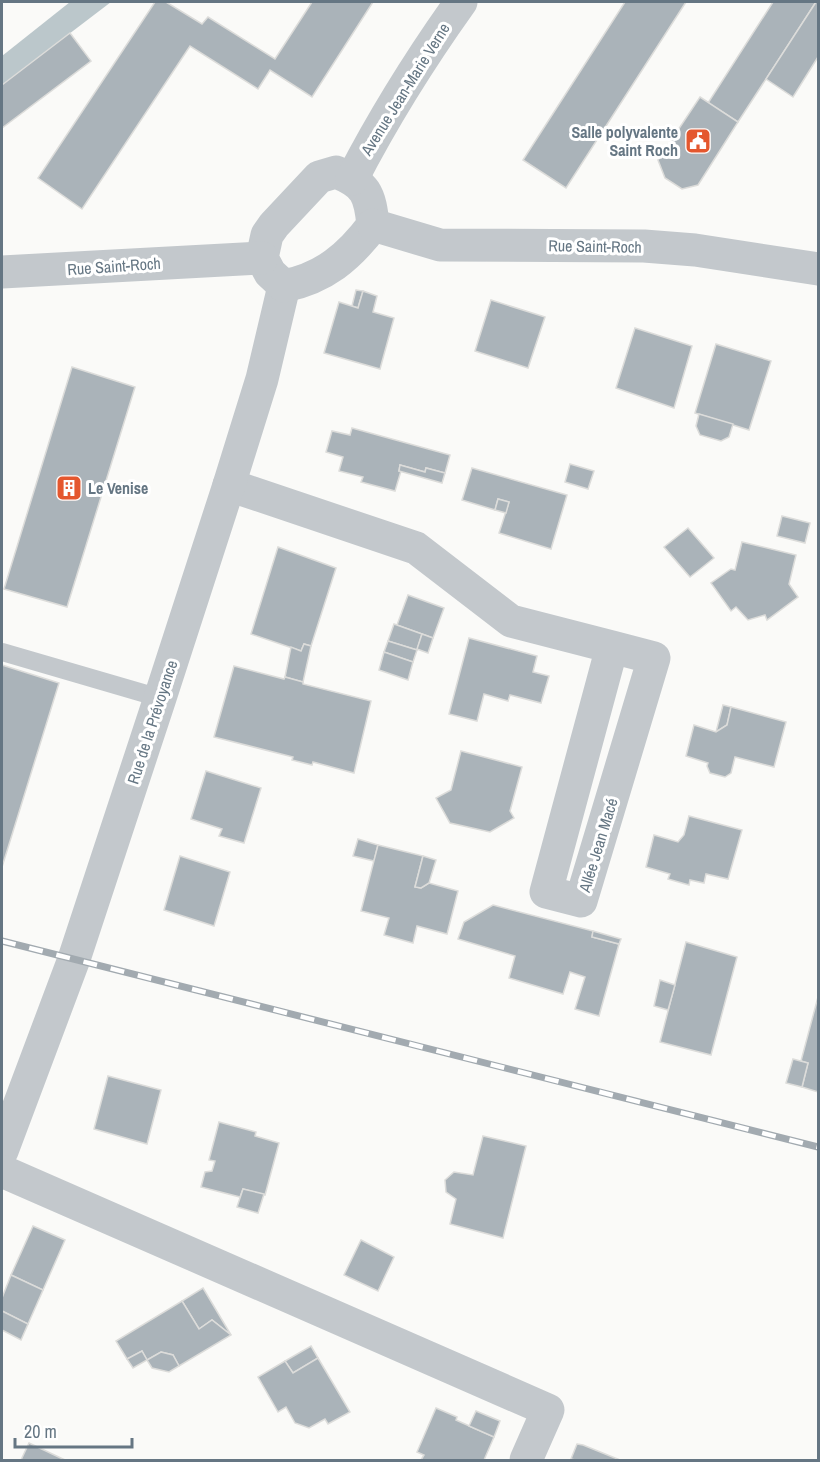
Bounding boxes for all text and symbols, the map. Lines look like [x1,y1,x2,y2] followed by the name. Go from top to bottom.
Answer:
[355,19,455,160] street label: Avenue Jean-Marie Verne
[572,121,678,161] place label: Salle polyvalente Saint Roch
[683,126,713,156] public building icon: Salle polyvalente Saint Roch
[548,234,642,258] street label: Rue Saint-Roch
[67,252,161,280] street label: Rue Saint-Roch
[54,473,84,503] building icon: Le Venise
[88,477,148,499] place label: Le Venise
[122,657,182,787] street label: Rue de la Prévoyance
[573,795,623,896] street label: Allée Jean Macé
[15,1411,132,1449] scale bar
[24,1419,57,1444] text: 20 m

